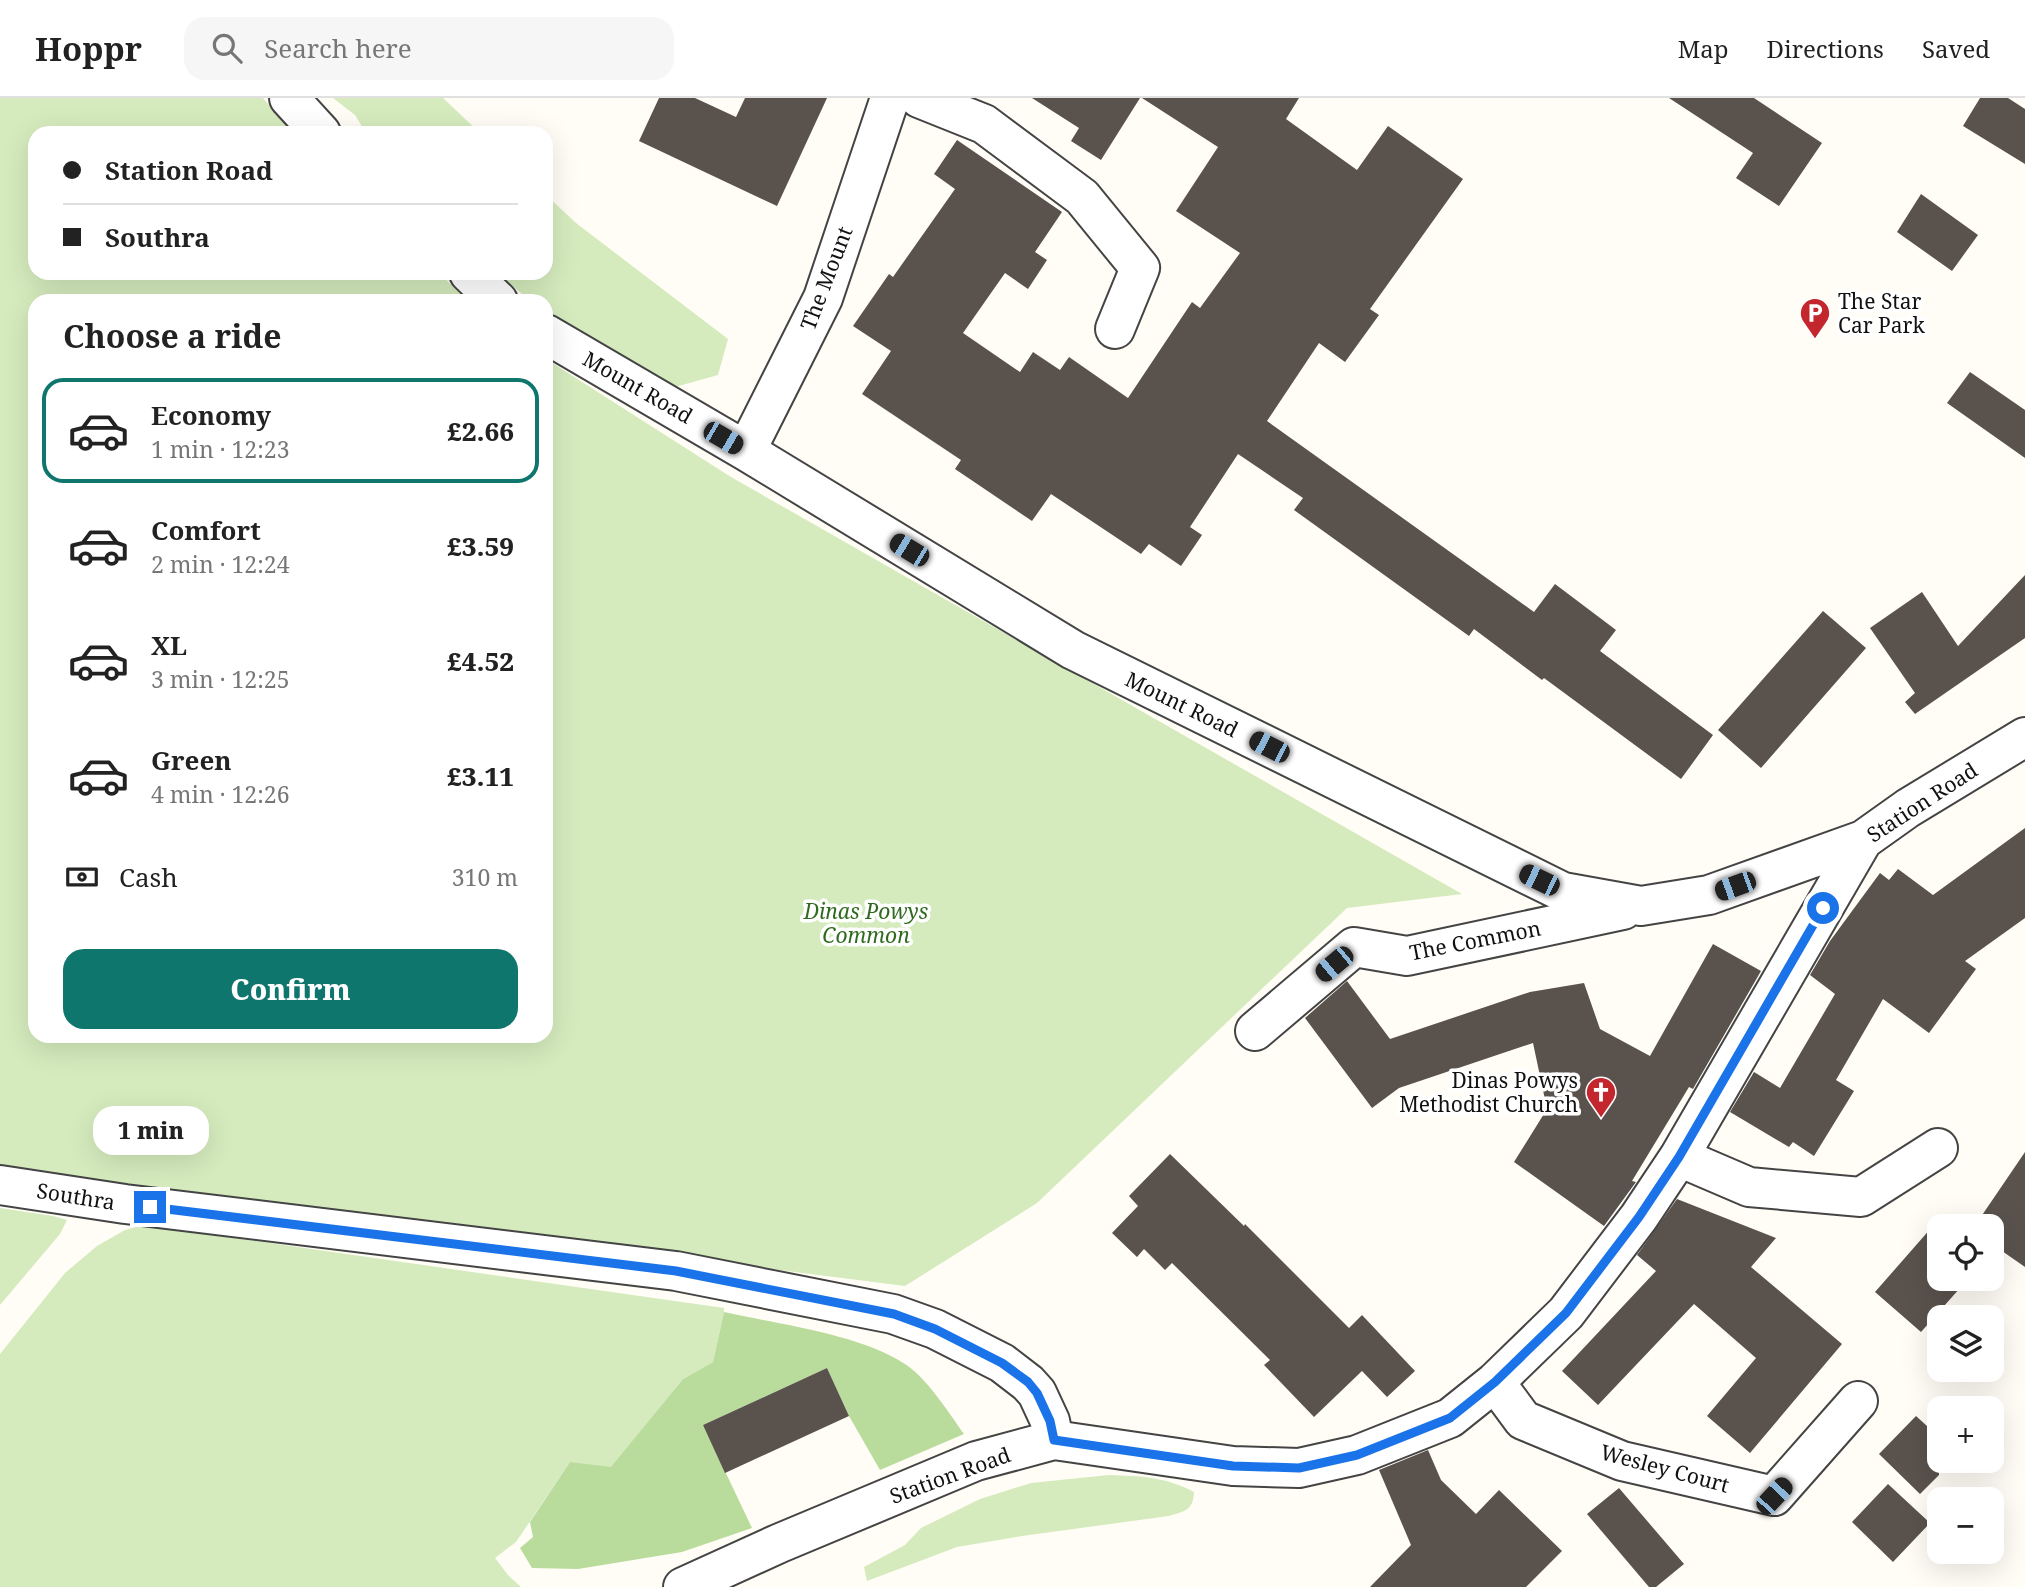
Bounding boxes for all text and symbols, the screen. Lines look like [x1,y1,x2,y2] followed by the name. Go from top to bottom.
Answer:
[184,17,674,80] search box
[35,26,142,71] text: Hoppr
[208,29,246,67] icon: search
[264,30,412,66] text: Search here
[1678,32,1729,65] text: Map
[1767,32,1884,65] text: Directions
[1922,32,1990,65] text: Saved
[105,152,273,188] text: Station Road
[105,219,210,255] text: Southra
[793,222,859,334] street label: The Mount
[1838,287,1925,339] place label: The Star Car Park
[1798,296,1832,340] parking icon: The Star Car Park
[63,314,282,357] text: Choose a ride
[578,344,698,430] street label: Mount Road
[151,397,271,433] text: Economy
[67,399,130,462] icon: car
[447,413,514,449] text: £2.66
[700,418,747,458] car
[151,433,289,465] text: 1 min · 12:23
[151,512,261,548] text: Comfort
[67,514,130,577] icon: car
[447,528,514,564] text: £3.59
[886,530,933,570] car
[151,548,289,580] text: 2 min · 12:24
[151,627,187,663] text: XL
[67,629,130,692] icon: car
[447,643,514,679] text: £4.52
[151,663,289,695] text: 3 min · 12:25
[1121,665,1243,743] street label: Mount Road
[1246,728,1293,766] car
[151,742,232,778] text: Green
[67,744,130,807] icon: car
[1861,756,1983,848] street label: Station Road
[447,758,514,794] text: £3.11
[151,778,289,810] text: 4 min · 12:26
[63,858,101,896] icon: cash
[119,859,178,895] text: Cash
[452,861,518,893] text: 310 m
[1516,861,1563,899] car
[1712,869,1759,903] car
[1807,892,1839,924] route start
[803,897,929,949] park label: Dinas Powys Common
[1407,914,1543,966] street label: The Common
[1312,942,1357,986] car
[63,949,518,1029] button: Confirm
[1399,1066,1578,1118] place label: Dinas Powys Methodist Church
[1584,1075,1618,1119] church icon: Dinas Powys Methodist Church
[92,1105,208,1154] callout: 1 min
[118,1114,184,1146] text: 1 min
[35,1176,117,1216] street label: Southra
[134,1191,166,1223] route end
[1927,1214,2004,1564] map controls
[1927,1214,2004,1291] button: locate
[1927,1305,2004,1382] button: layers
[1927,1396,2004,1473] button: +
[1598,1437,1732,1499] street label: Wesley Court
[886,1440,1014,1510] street label: Station Road
[1752,1473,1797,1519] car
[1927,1487,2004,1564] button: −

